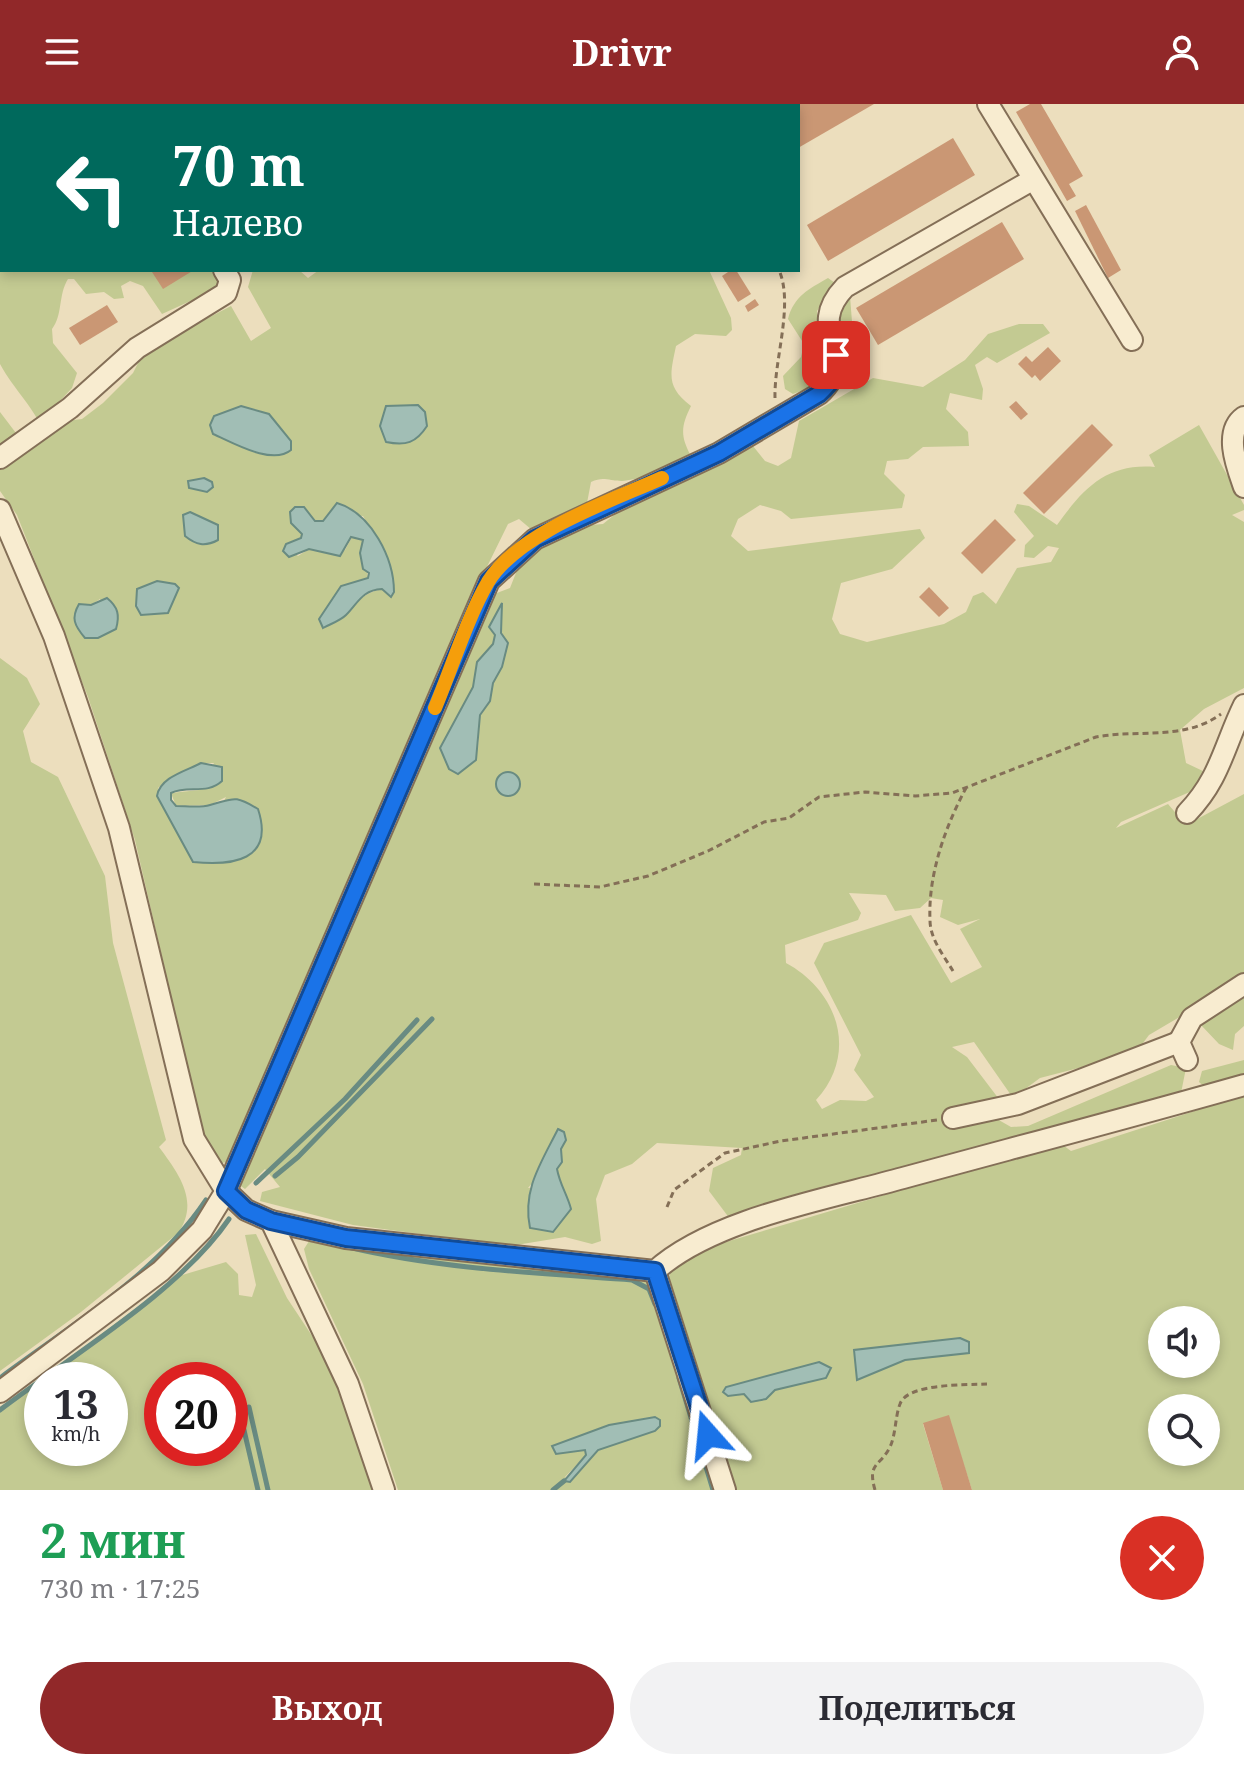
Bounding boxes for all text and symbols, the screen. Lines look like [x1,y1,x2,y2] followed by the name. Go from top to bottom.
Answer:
[572,28,672,77] text: Drivr
[40,30,84,74] icon: menu
[1160,30,1204,74] icon: person
[172,126,305,202] text: 70 m
[40,136,144,240] icon: left
[172,198,303,247] text: Налево
[802,321,870,389] pin
[814,333,858,377] icon: arrive
[1148,1306,1220,1466] map controls
[1148,1306,1220,1378] button: sound
[144,1362,248,1466] speed limit sign: 20
[53,1376,99,1431] text: 13
[666,1393,750,1477] position arrow
[1148,1394,1220,1466] button: search
[51,1420,101,1447] text: km/h
[40,1507,185,1572] text: 2 мин
[1120,1516,1204,1600] button: close
[40,1570,201,1606] text: 730 m · 17:25
[40,1662,614,1754] button: Выход
[630,1662,1204,1754] button: Поделиться

